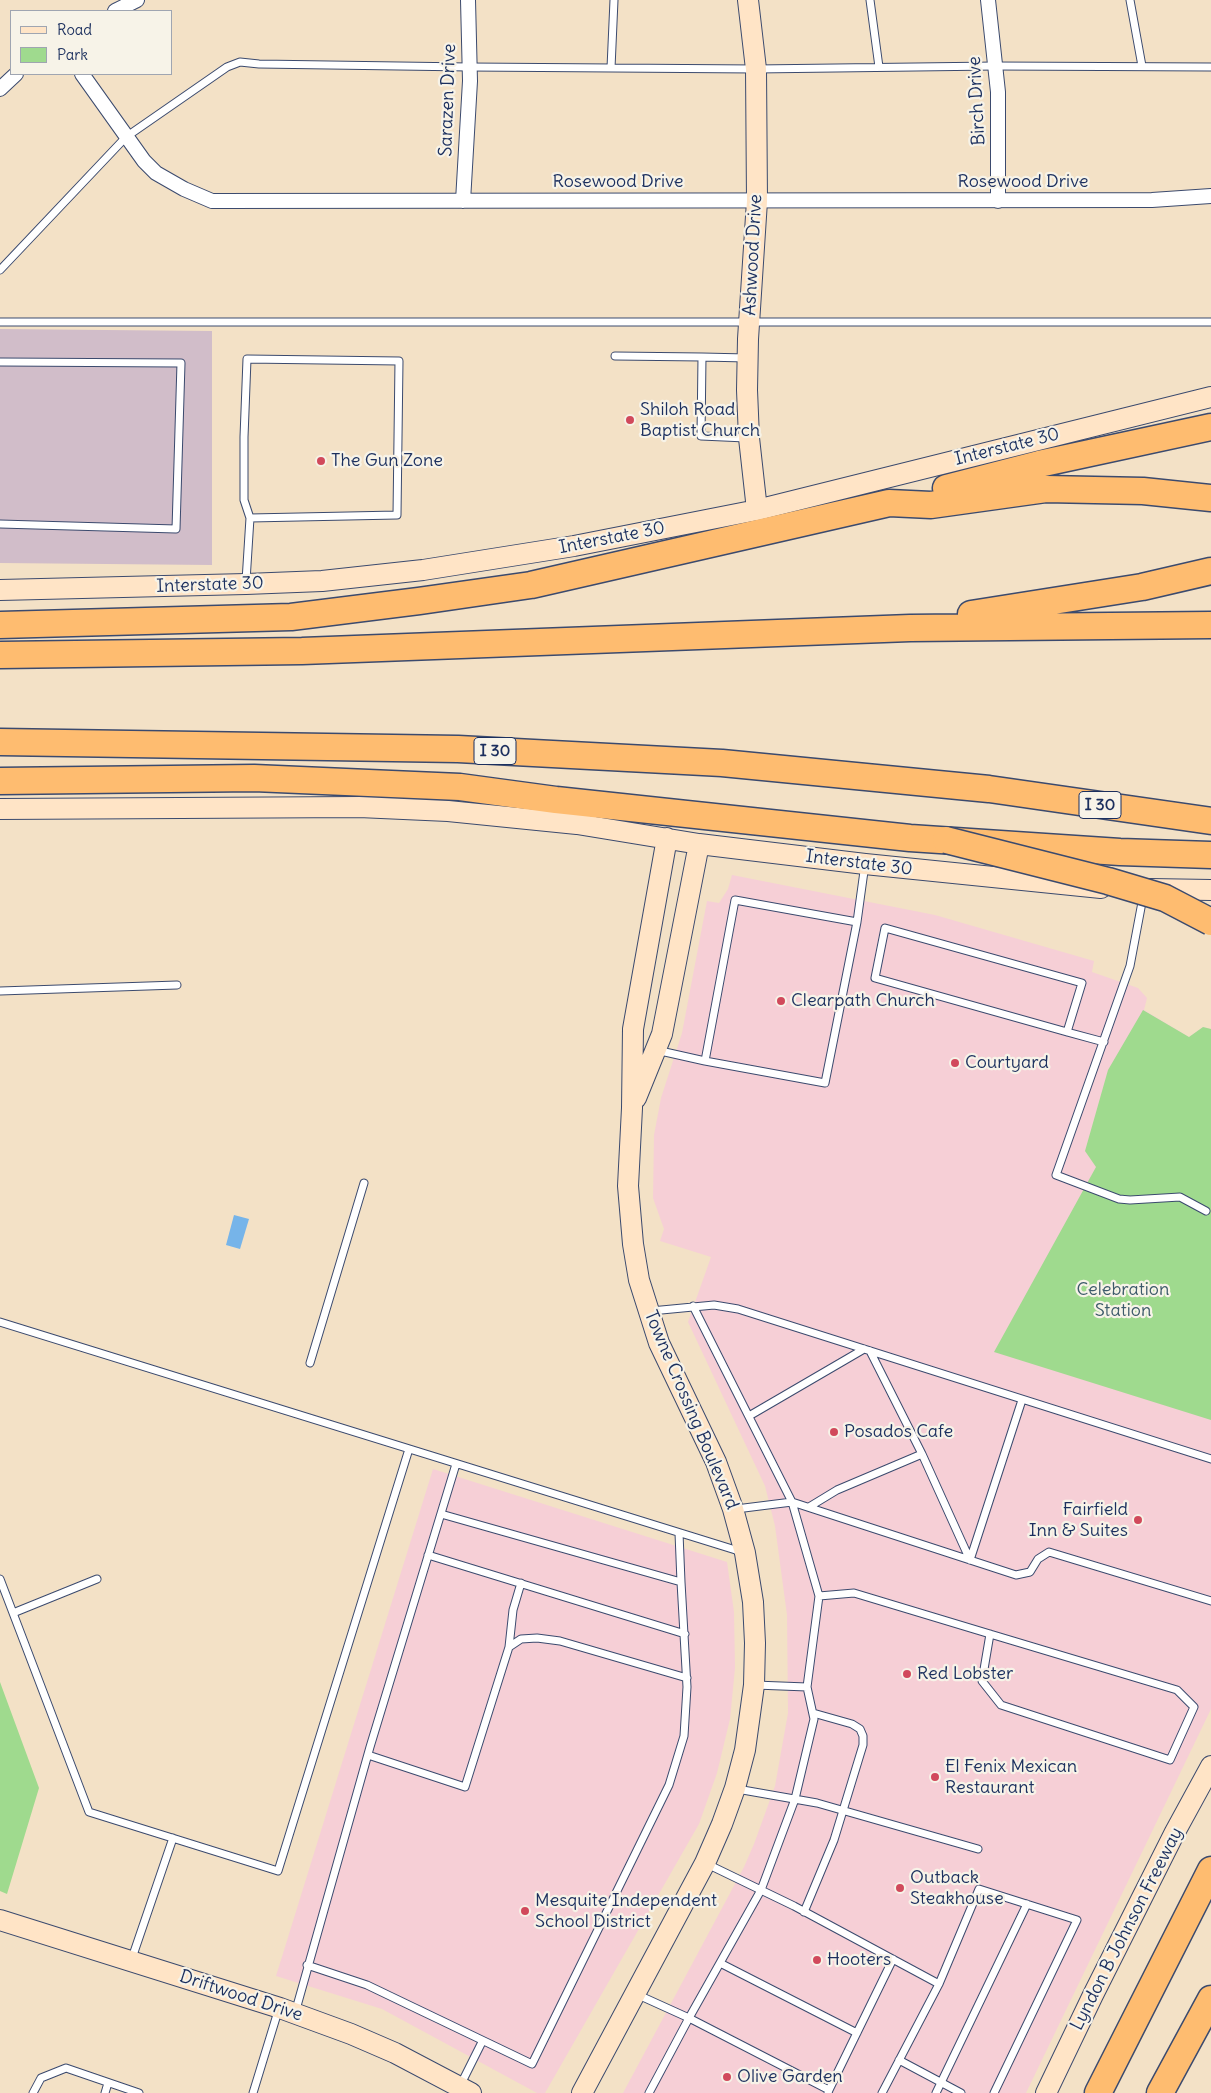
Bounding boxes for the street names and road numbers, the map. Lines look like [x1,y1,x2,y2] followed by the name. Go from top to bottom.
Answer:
[435,43,461,157] street label: Sarazen Drive
[964,56,990,146] street label: Birch Drive
[552,171,684,193] street label: Rosewood Drive
[957,171,1089,193] street label: Rosewood Drive
[739,194,767,316] street label: Ashwood Drive
[952,424,1062,470] street label: Interstate 30
[557,517,667,559] street label: Interstate 30
[156,572,264,598] street label: Interstate 30
[474,738,516,764] road number: I 30
[1079,792,1121,818] road number: I 30
[804,846,914,880] street label: Interstate 30
[639,1307,743,1513] street label: Towne Crossing Boulevard
[1066,1824,1188,2034] street label: Lyndon B Johnson Freeway
[177,1966,305,2026] street label: Driftwood Drive

